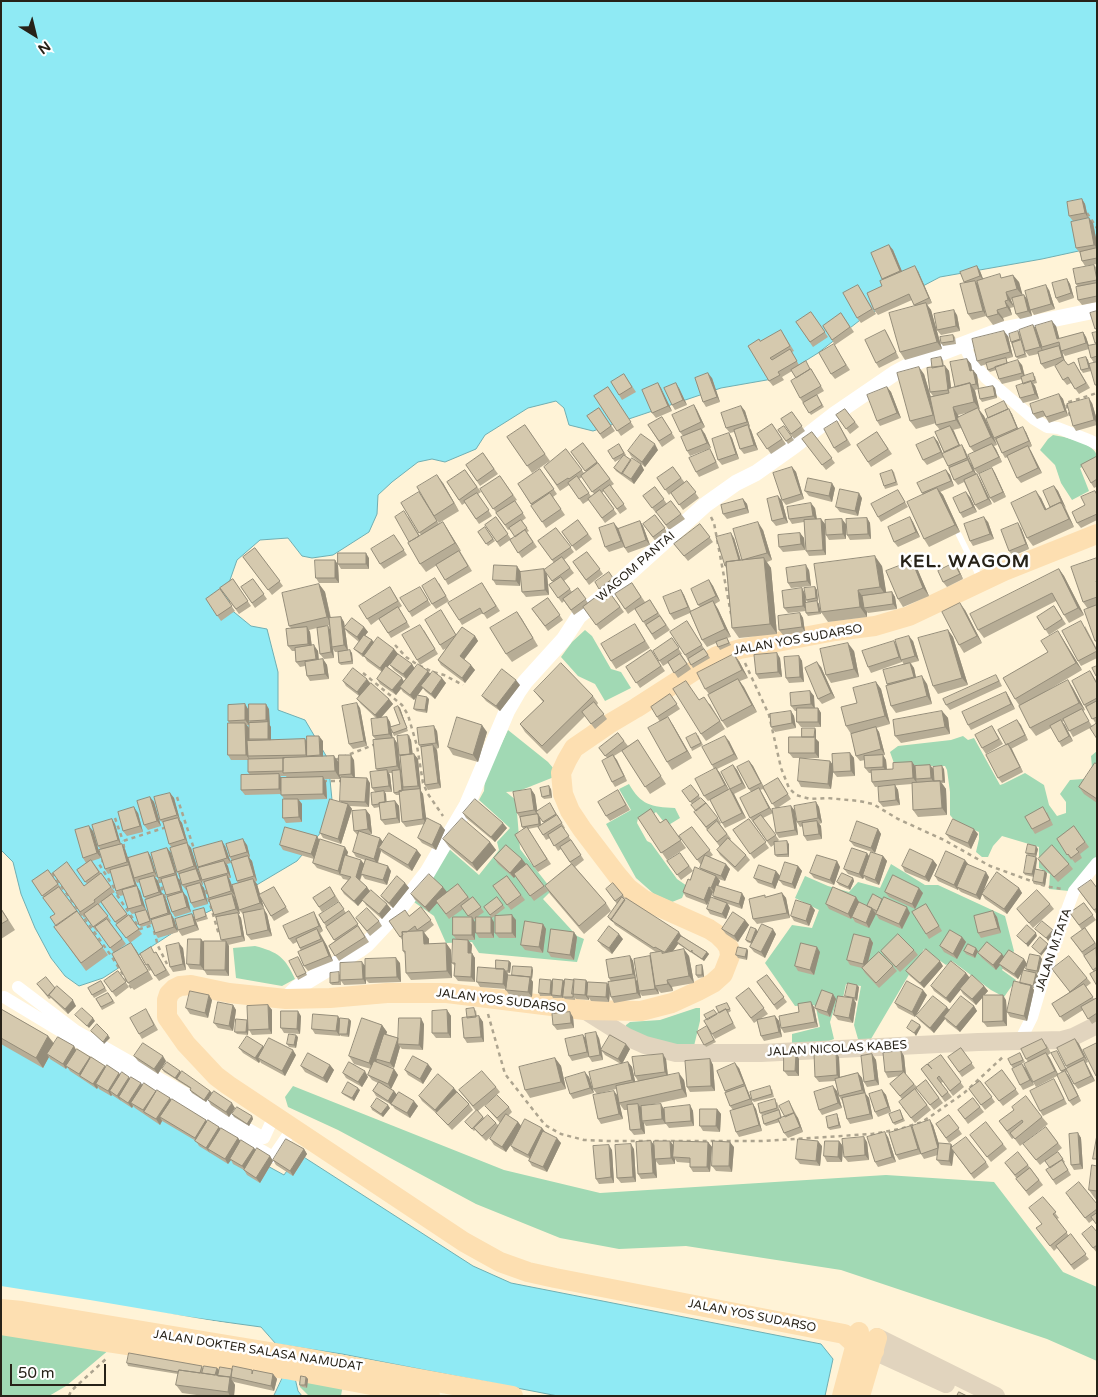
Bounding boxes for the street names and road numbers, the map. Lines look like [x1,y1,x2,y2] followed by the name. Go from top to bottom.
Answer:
[594,529,678,605] street label: WAGOM PANTAI
[733,622,863,658] street label: JALAN YOS SUDARSO
[1033,906,1075,994] street label: JALAN M.TATA
[435,986,567,1016] street label: JALAN YOS SUDARSO
[767,1038,907,1060] street label: JALAN NICOLAS KABES
[687,1296,817,1336] street label: JALAN YOS SUDARSO
[152,1327,364,1375] street label: JALAN DOKTER SALASA NAMUDAT

